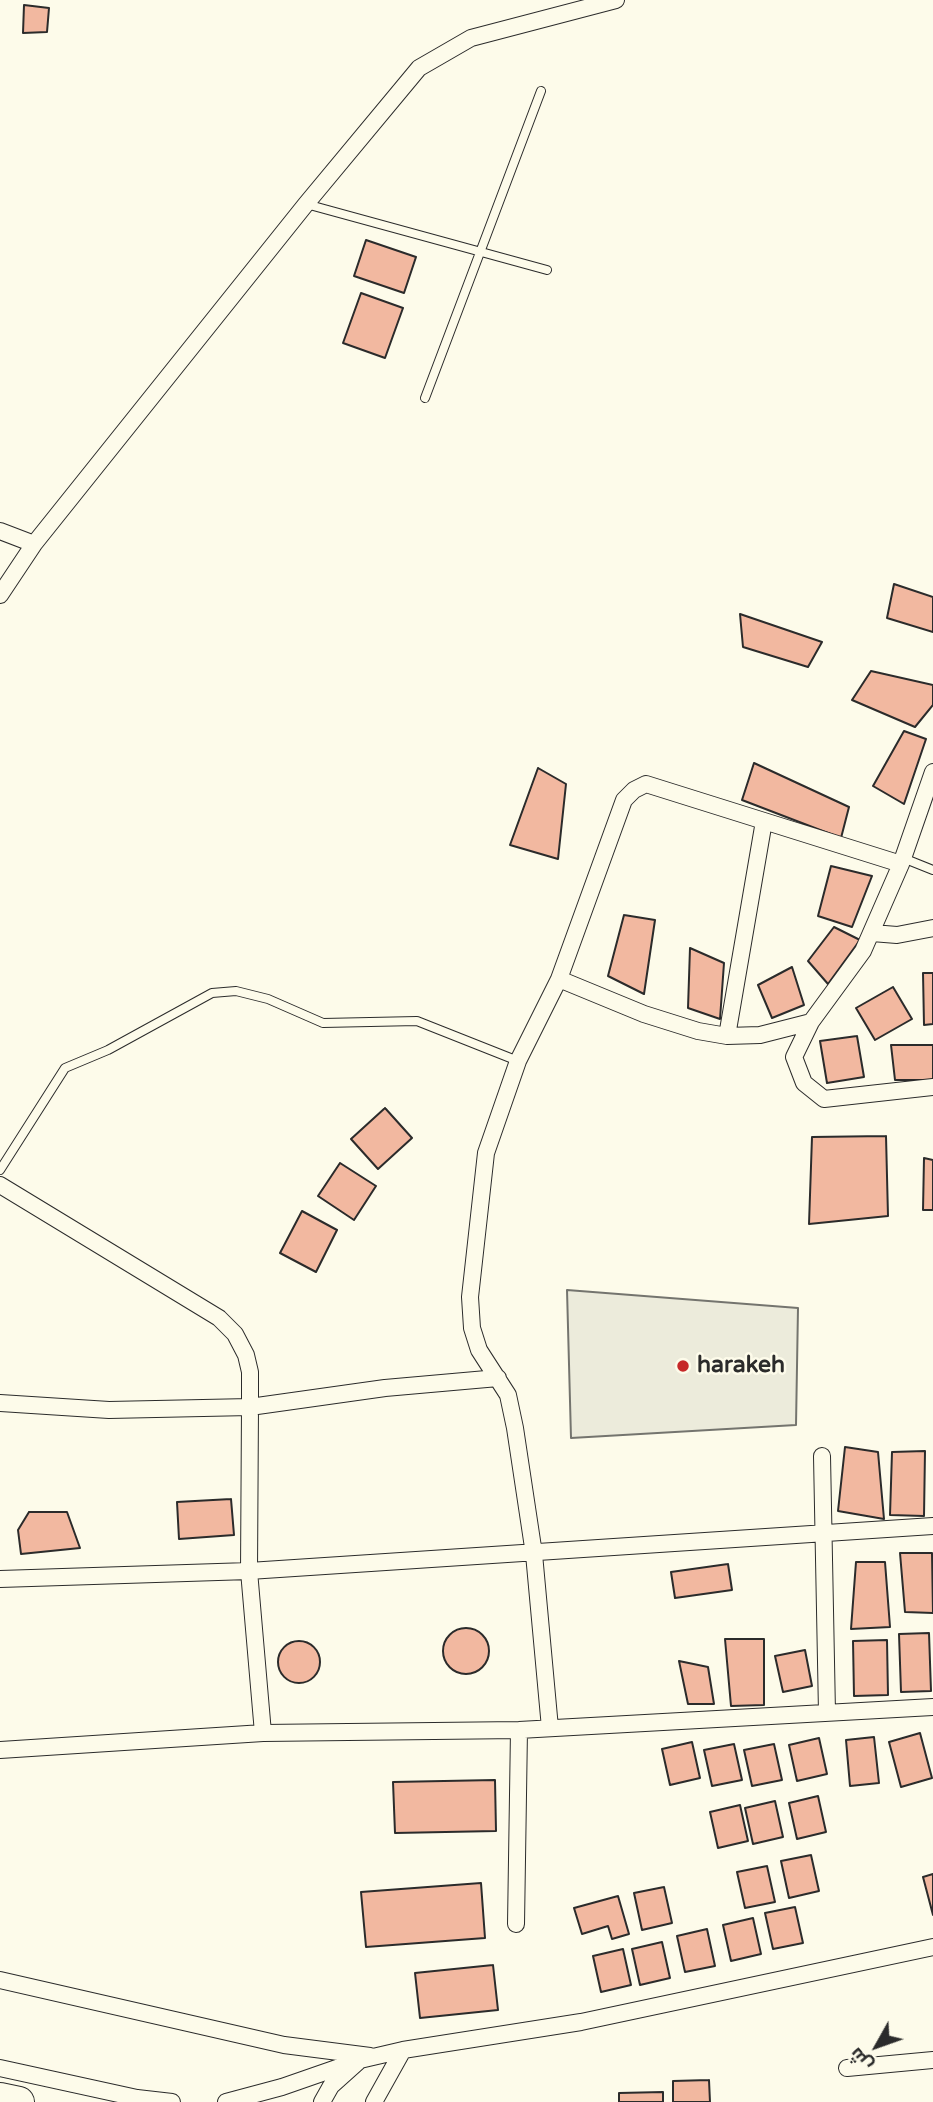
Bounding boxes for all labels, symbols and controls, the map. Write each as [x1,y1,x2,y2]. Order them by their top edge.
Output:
place label: harakeh [697,1352,785,1380]
marker: harakeh [675,1358,691,1374]
north arrow [842,2011,912,2081]
text: ش [845,2043,877,2076]

